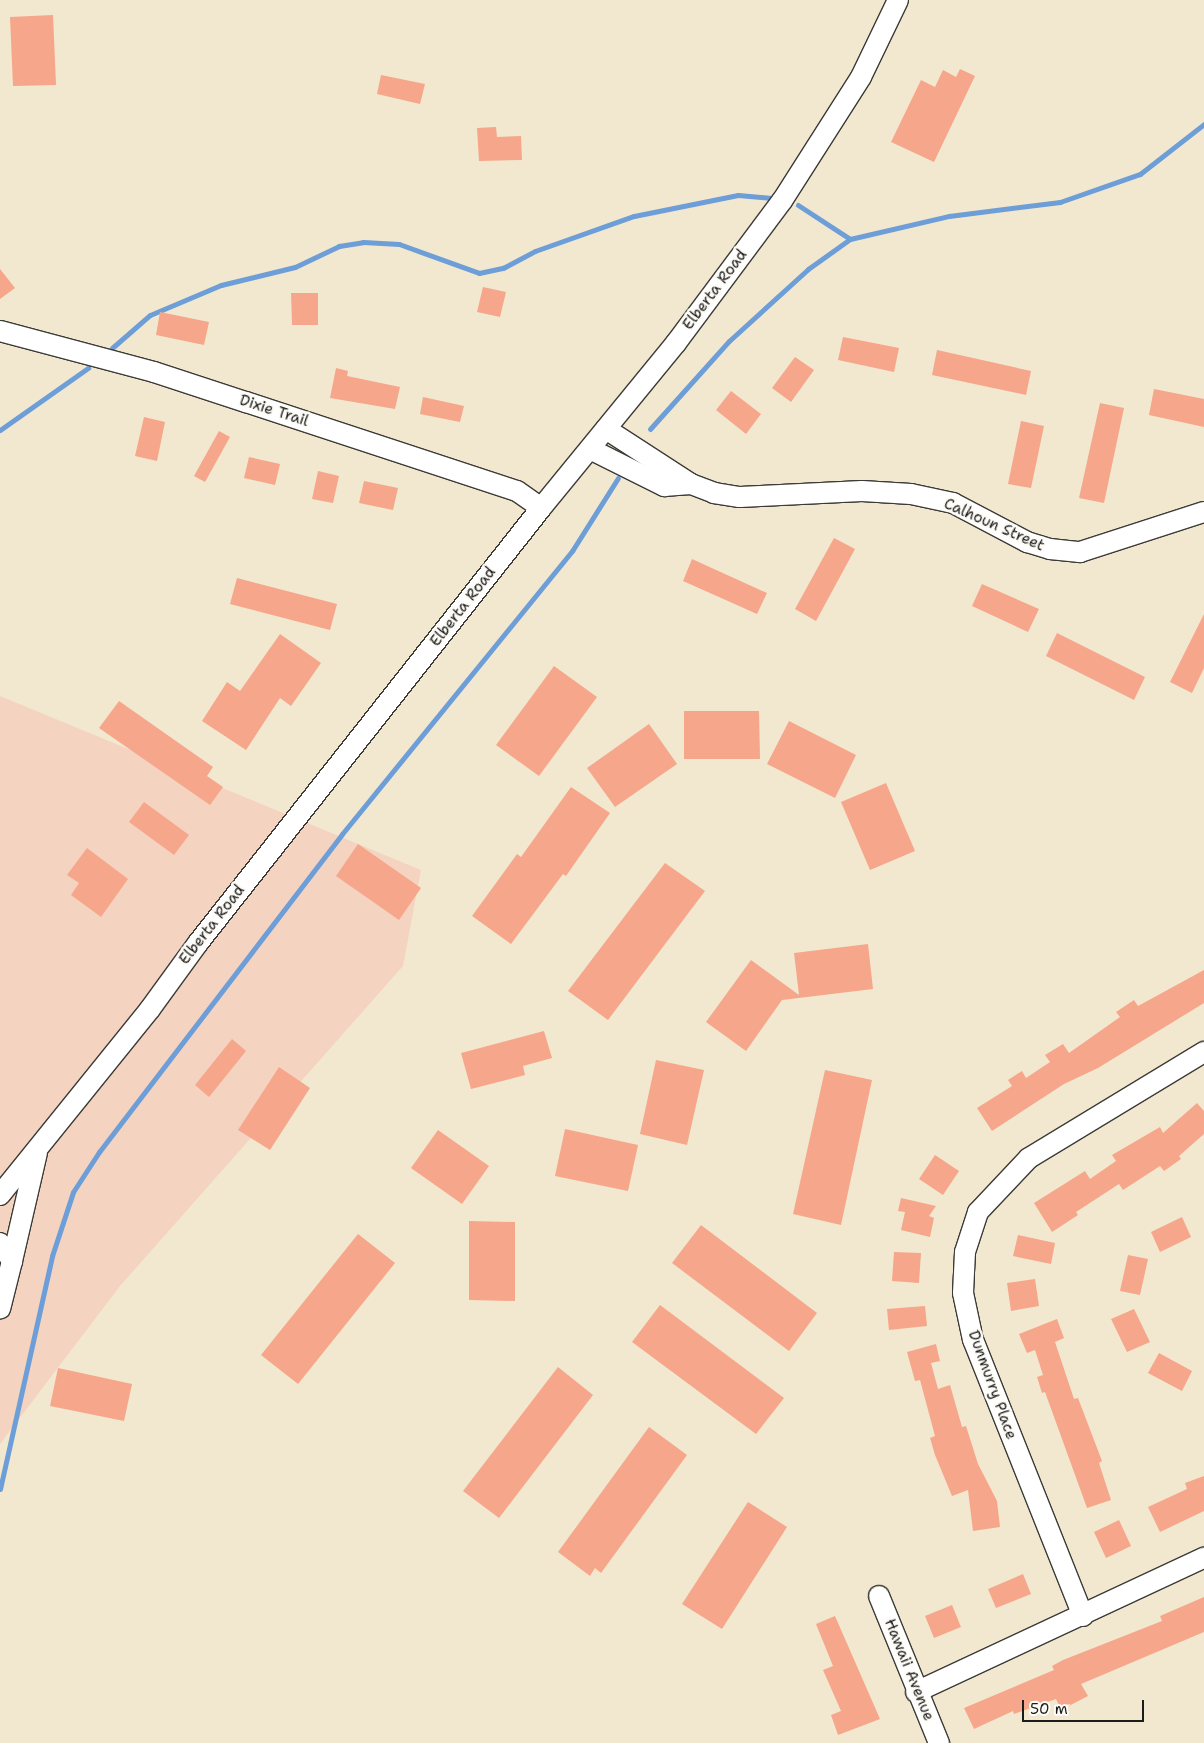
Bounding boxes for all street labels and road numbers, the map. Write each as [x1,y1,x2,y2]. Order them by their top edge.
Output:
street label: Elberta Road [679,246,751,334]
street label: Dixie Trail [237,391,311,431]
street label: Calhoun Street [941,495,1047,555]
street label: Elberta Road [426,564,500,650]
street label: Elberta Road [175,882,249,968]
street label: Dunmurry Place [964,1328,1020,1442]
street label: Hawaii Avenue [880,1616,938,1724]

